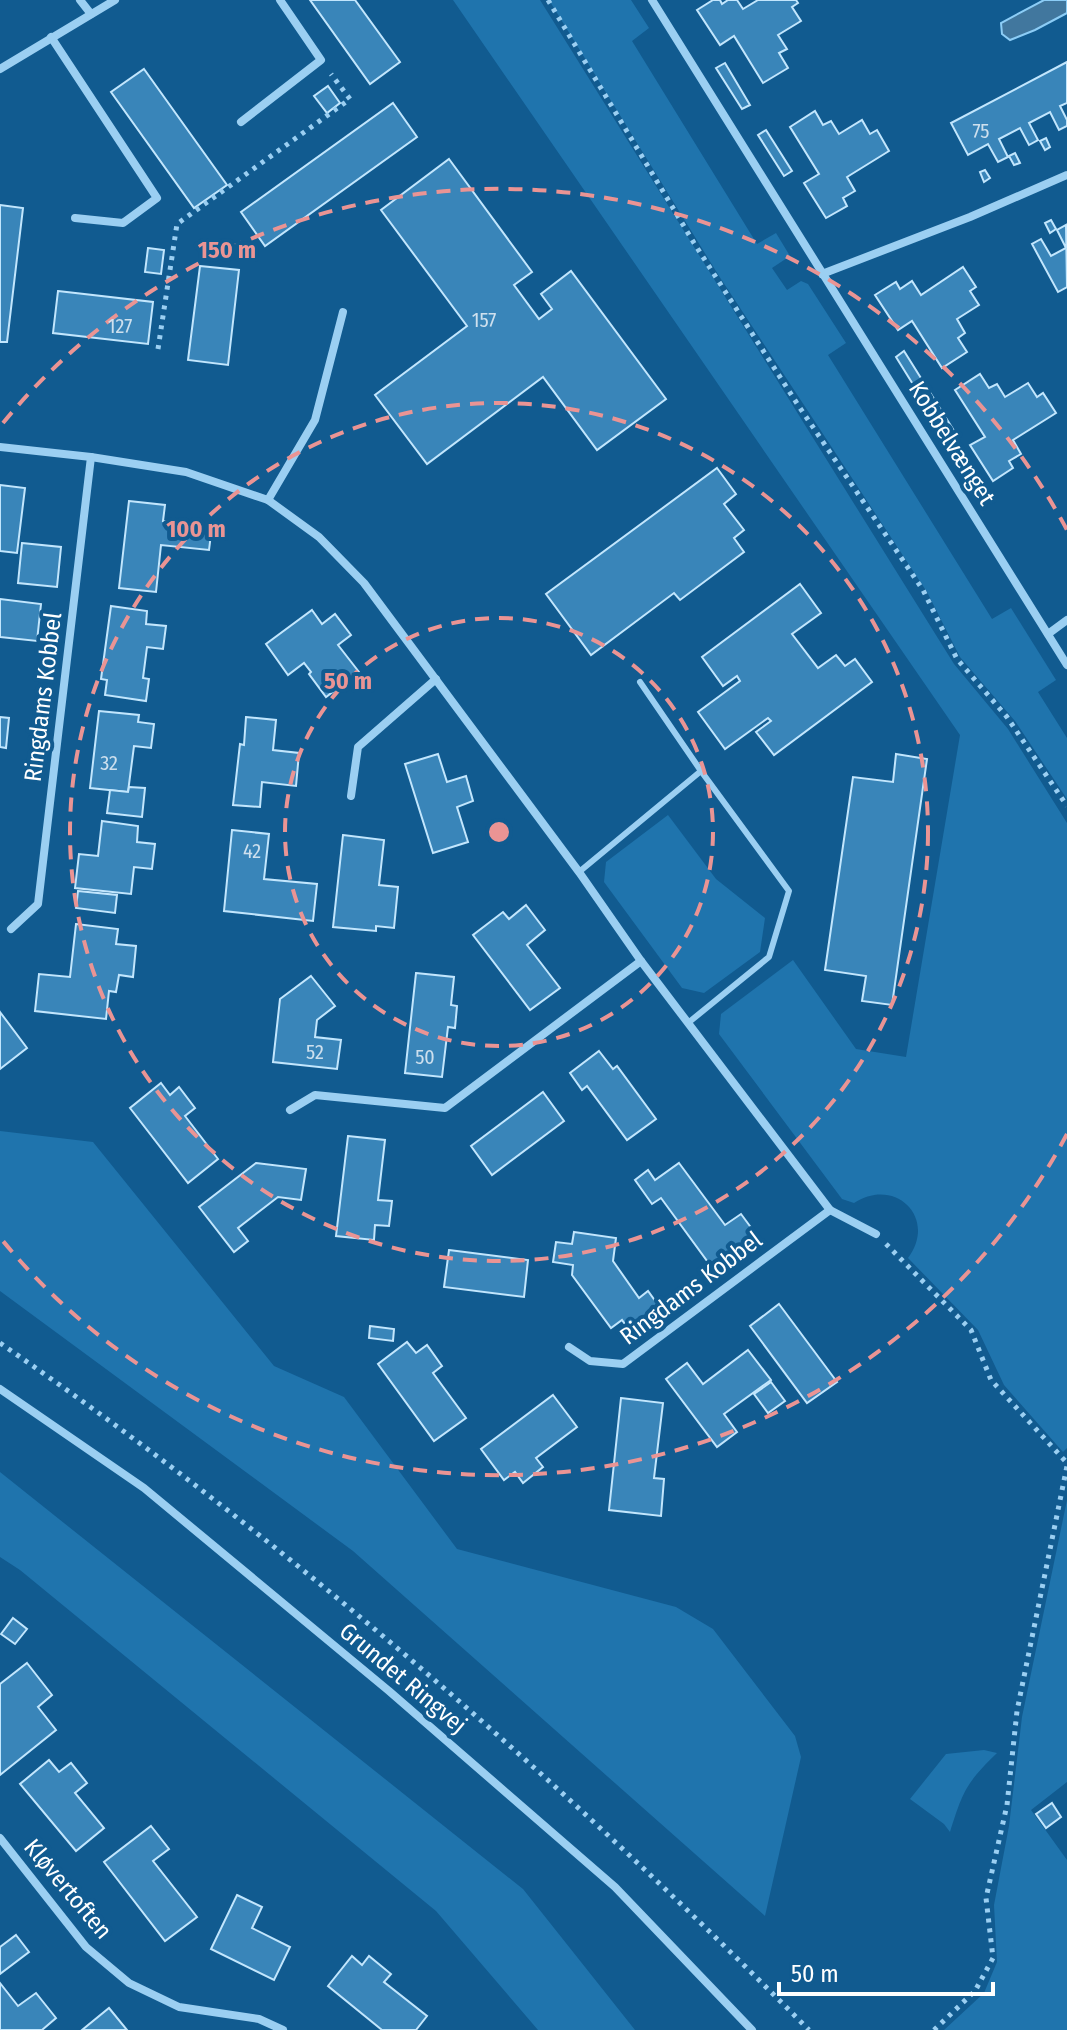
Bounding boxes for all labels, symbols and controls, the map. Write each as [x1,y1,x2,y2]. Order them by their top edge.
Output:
house number: 75 [973,119,990,143]
text: 150 m [198,236,256,264]
house number: 157 [472,308,496,332]
house number: 127 [108,314,132,338]
street label: Kobbelvænget [903,376,1001,510]
text: 100 m [166,515,226,543]
street label: Ringdams Kobbel [19,611,67,783]
text: 50 m [324,667,372,695]
house number: 32 [100,751,118,775]
centre of rings [485,818,513,846]
house number: 42 [243,839,261,863]
house number: 52 [306,1040,324,1064]
house number: 50 [415,1045,435,1069]
street label: Ringdams Kobbel [615,1226,767,1350]
street label: Grundet Ringvej [334,1617,472,1739]
street label: Kløvertoften [18,1833,118,1945]
scale bar [779,1946,993,1996]
text: 50 m [791,1960,839,1988]

